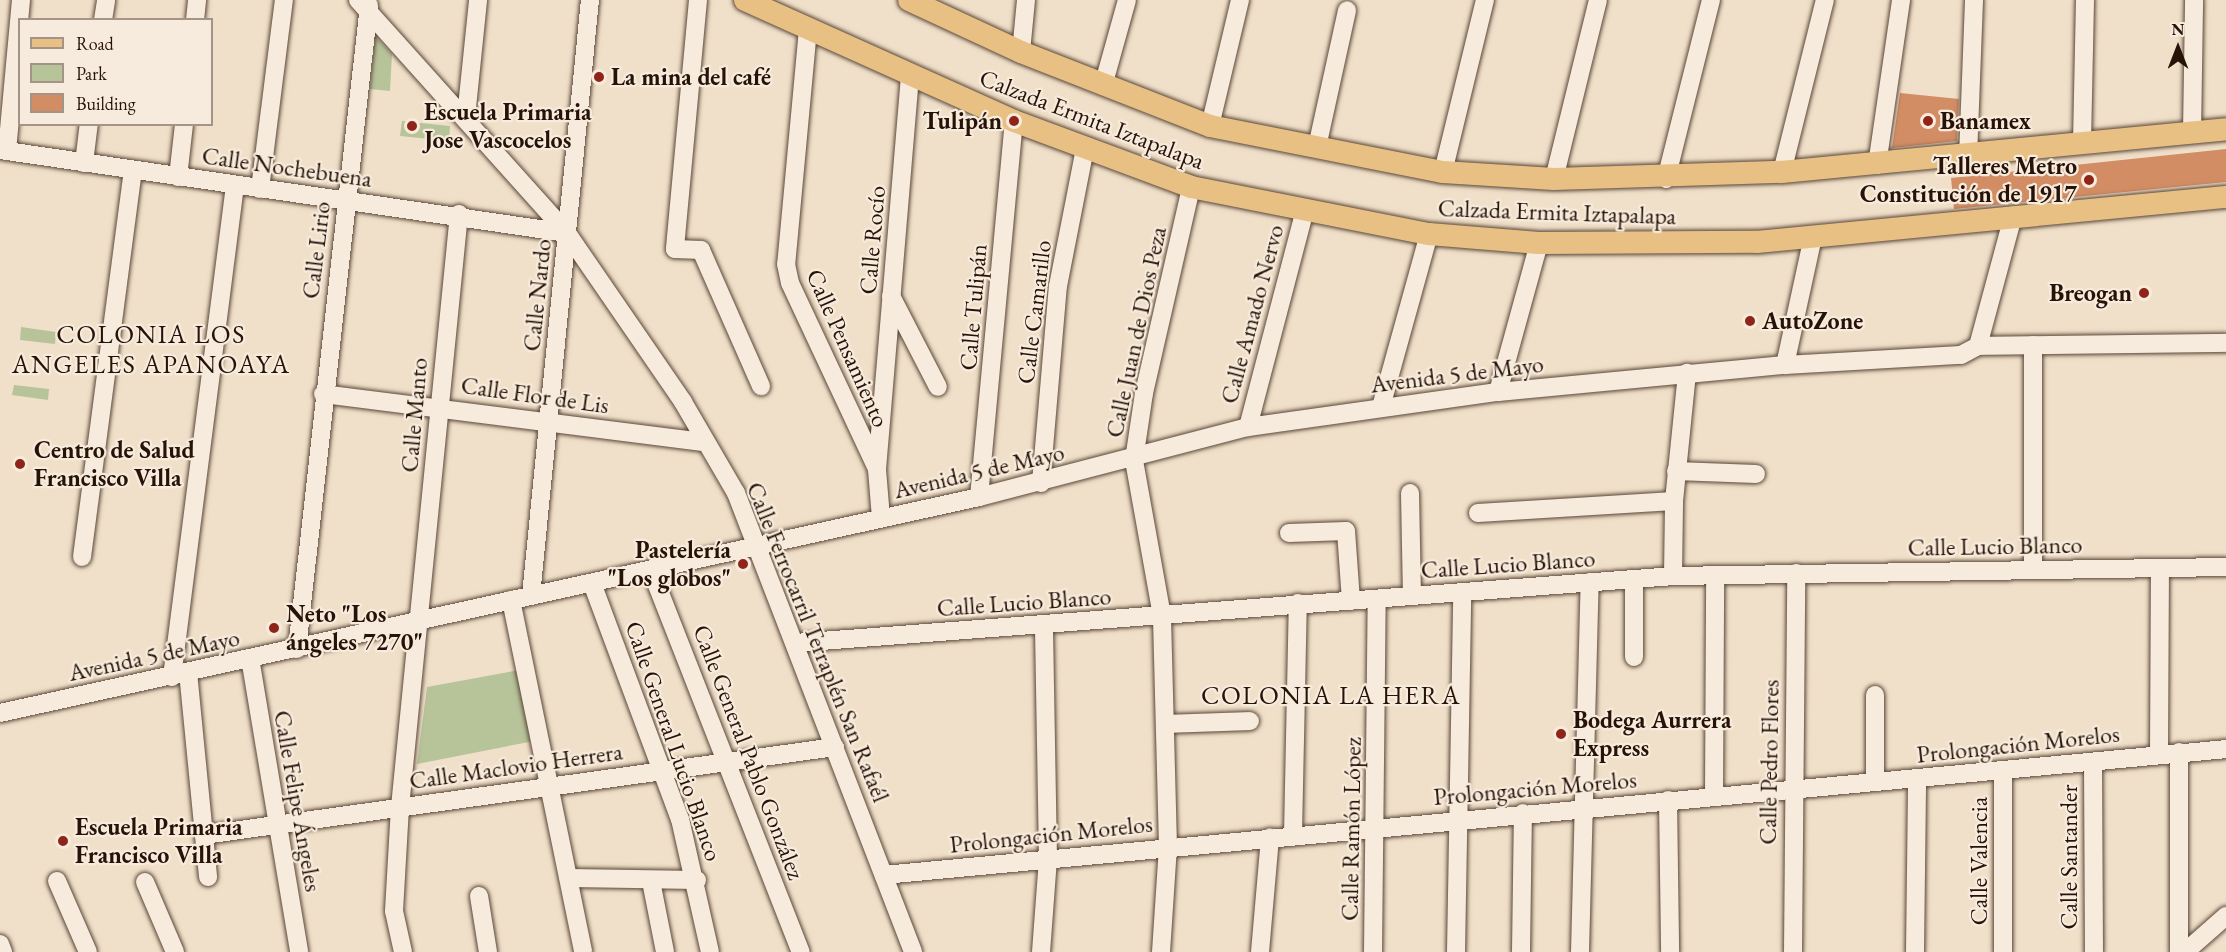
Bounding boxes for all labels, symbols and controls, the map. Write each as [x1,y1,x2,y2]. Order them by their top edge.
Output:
legend [18,18,213,126]
north arrow [2148,18,2208,78]
text: N [2172,19,2184,40]
text: Road [76,32,114,55]
text: Park [76,62,107,85]
place label: La mina del café [611,63,771,91]
street label: Calzada Ermita Iztapalapa [976,63,1208,175]
marker: La mina del café [592,70,606,84]
text: Building [76,92,136,115]
place label: Escuela Primaria Jose Vascocelos [424,98,592,154]
place label: Tulipán [923,107,1002,135]
place label: Banamex [1940,107,2031,135]
marker: Tulipán [1007,114,1021,128]
marker: Banamex [1921,114,1935,128]
marker: Escuela Primaria Jose Vascocelos [405,119,419,133]
street label: Calle Nochebuena [200,141,374,193]
place label: Talleres Metro Constitución de 1917 [1860,152,2077,208]
marker: Talleres Metro Constitución de 1917 [2082,173,2096,187]
street label: Calle Rocío [853,185,891,295]
street label: Calzada Ermita Iztapalapa [1437,193,1677,231]
street label: Calle Lirio [296,200,336,300]
street label: Calle Amado Nervo [1214,221,1290,407]
street label: Calle Juan de Dios Peza [1100,224,1172,440]
street label: Calle Nardo [517,237,557,353]
street label: Calle Camarillo [1011,239,1057,385]
street label: Calle Tulipán [953,243,993,371]
street label: Calle Pensamiento [800,265,896,431]
place label: Breogan [2049,279,2132,307]
marker: Breogan [2137,286,2151,300]
place label: AutoZone [1762,307,1863,335]
marker: AutoZone [1743,314,1757,328]
district label: COLONIA LOS ANGELES APANOAYA [12,319,290,380]
street label: Avenida 5 de Mayo [1369,349,1545,399]
street label: Calle Manto [395,356,433,474]
street label: Calle Flor de Lis [459,370,611,420]
place label: Centro de Salud Francisco Villa [34,436,195,492]
street label: Avenida 5 de Mayo [891,437,1067,505]
marker: Centro de Salud Francisco Villa [11,455,29,473]
street label: Calle Ferrocarril Terraplén San Rafaél [741,478,895,806]
street label: Calle Lucio Blanco [1907,530,2083,562]
place label: Pastelería "Los globos" [607,536,731,592]
street label: Calle Lucio Blanco [1420,544,1596,584]
marker: Pastelería "Los globos" [736,557,750,571]
street label: Calle Lucio Blanco [936,582,1112,622]
place label: Neto "Los ángeles 7270" [286,600,423,656]
street label: Calle General Lucio Blanco [619,617,729,865]
marker: Neto "Los ángeles 7270" [267,621,281,635]
street label: Calle General Pablo González [687,621,811,883]
street label: Avenida 5 de Mayo [66,623,242,687]
street label: Calle Pedro Flores [1753,679,1785,845]
district label: COLONIA LA HERA [1201,680,1461,712]
place label: Bodega Aurrera Express [1573,706,1731,762]
street label: Calle Felipe Ángeles [268,708,328,894]
street label: Prolongación Morelos [1915,719,2121,769]
marker: Bodega Aurrera Express [1554,727,1568,741]
street label: Calle Maclovio Herrera [408,737,624,795]
street label: Calle Ramón López [1335,737,1367,921]
street label: Prolongación Morelos [1432,765,1638,811]
street label: Calle Santander [2055,784,2083,930]
street label: Calle Valencia [1965,797,1993,925]
street label: Prolongación Morelos [948,809,1154,859]
place label: Escuela Primaria Francisco Villa [75,813,243,869]
marker: Escuela Primaria Francisco Villa [56,834,70,848]

